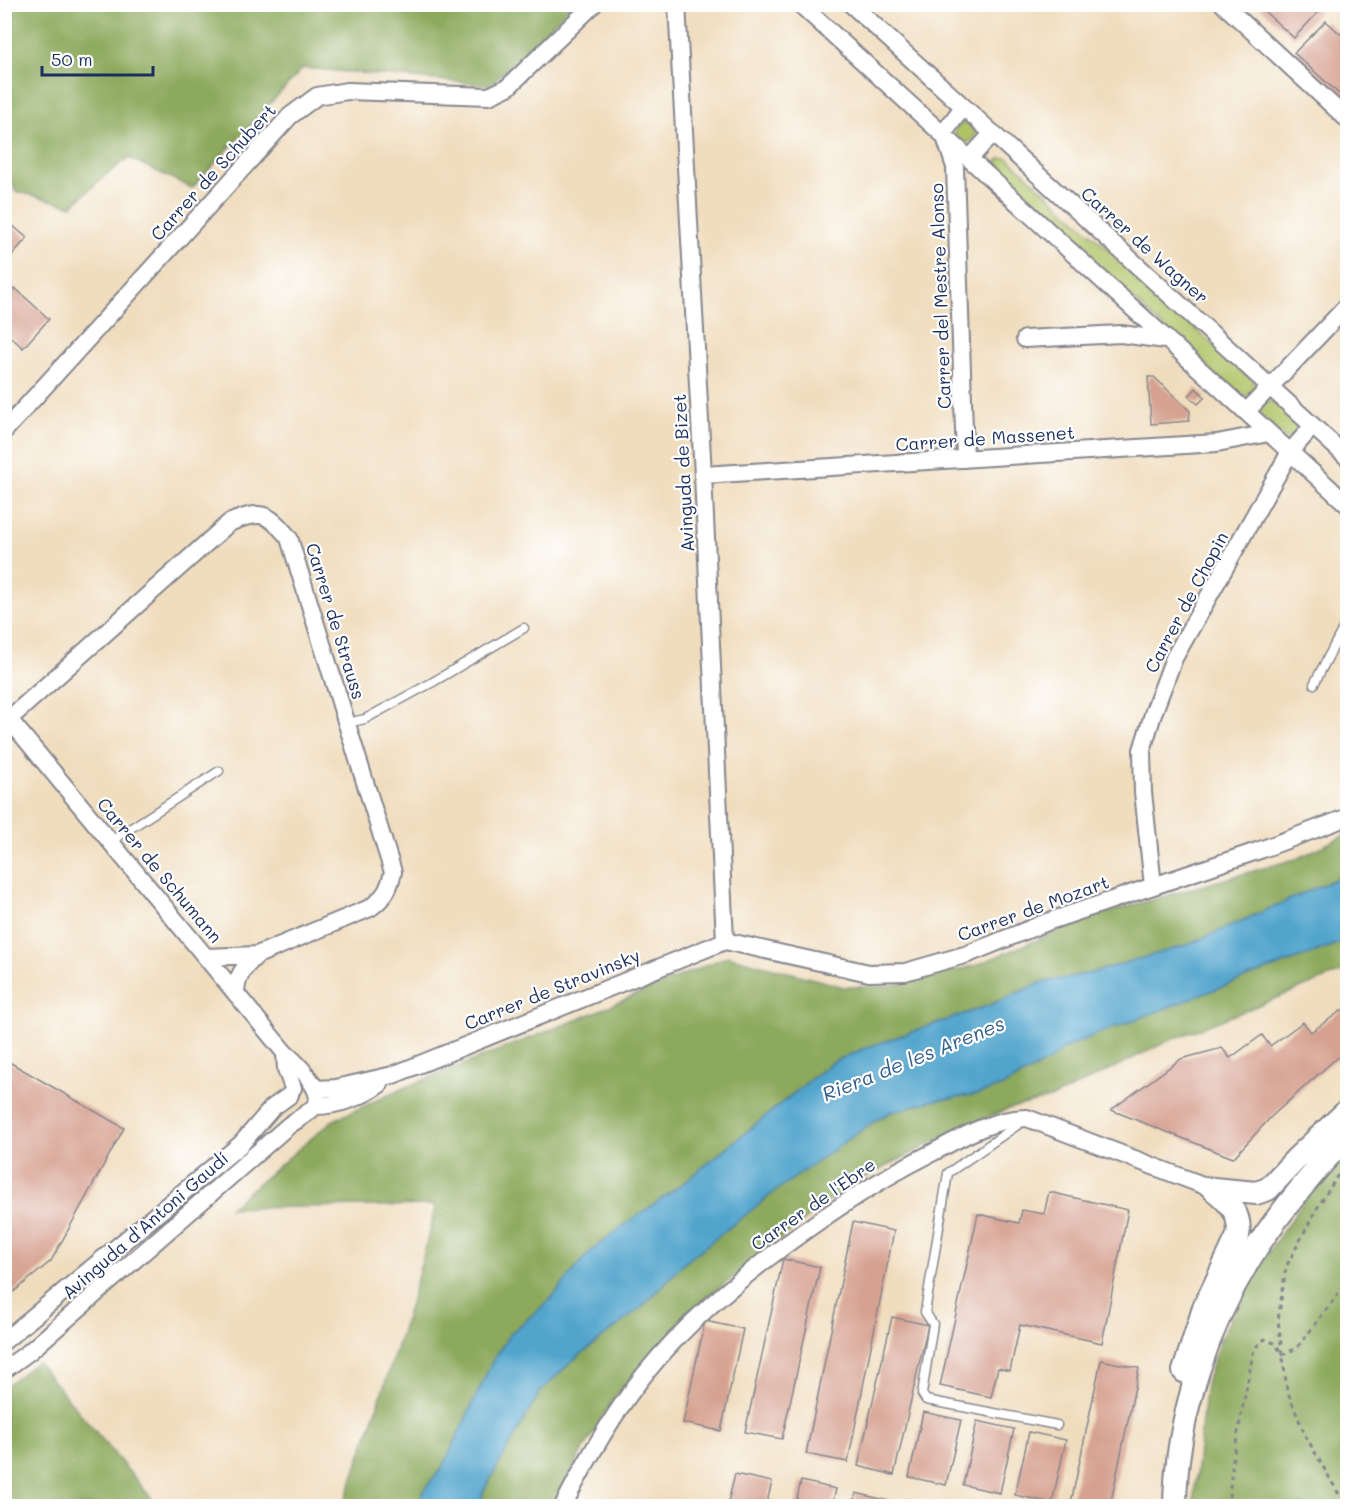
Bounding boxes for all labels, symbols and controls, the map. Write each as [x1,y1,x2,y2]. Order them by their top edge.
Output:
scale bar [42,39,153,77]
text: 50 m [51,47,93,71]
street label: Carrer de Schubert [145,98,281,246]
street label: Carrer de Wagner [1076,181,1214,309]
street label: Carrer del Mestre Alonso [924,182,956,409]
street label: Avinguda de Bizet [667,393,699,553]
street label: Carrer de Massenet [895,420,1075,456]
street label: Carrer de Chopin [1139,527,1233,677]
street label: Carrer de Strauss [301,540,371,702]
street label: Carrer de Schumann [92,792,228,948]
street label: Carrer de Mozart [954,869,1112,947]
street label: Carrer de Stravinsky [461,943,643,1035]
water label: Riera de les Arenes [818,1009,1008,1107]
street label: Avinguda d'Antoni Gaudí [57,1146,233,1304]
street label: Carrer de l'Ebre [746,1152,880,1256]

